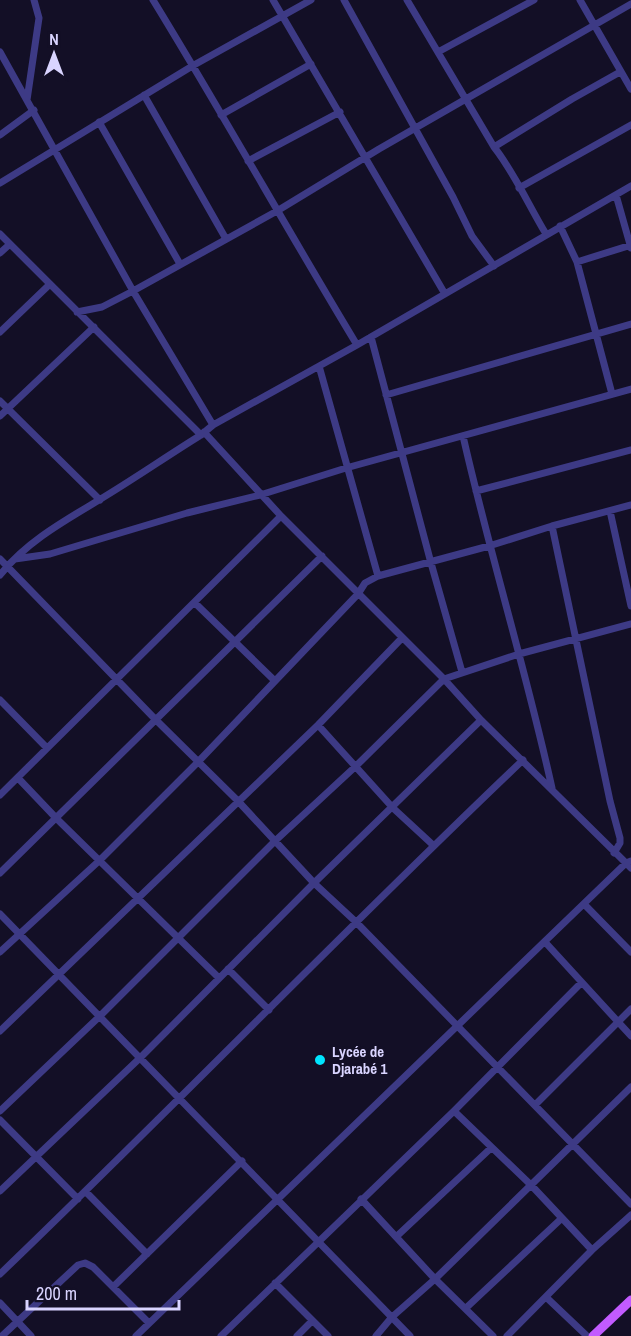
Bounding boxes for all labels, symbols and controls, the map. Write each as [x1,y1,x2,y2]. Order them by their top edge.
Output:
north arrow [24,24,84,84]
text: N [49,28,59,50]
place label: Lycée de Djarabé 1 [332,1041,388,1079]
marker: Lycée de Djarabé 1 [313,1053,327,1067]
scale bar [27,1273,178,1311]
text: 200 m [36,1281,77,1306]

